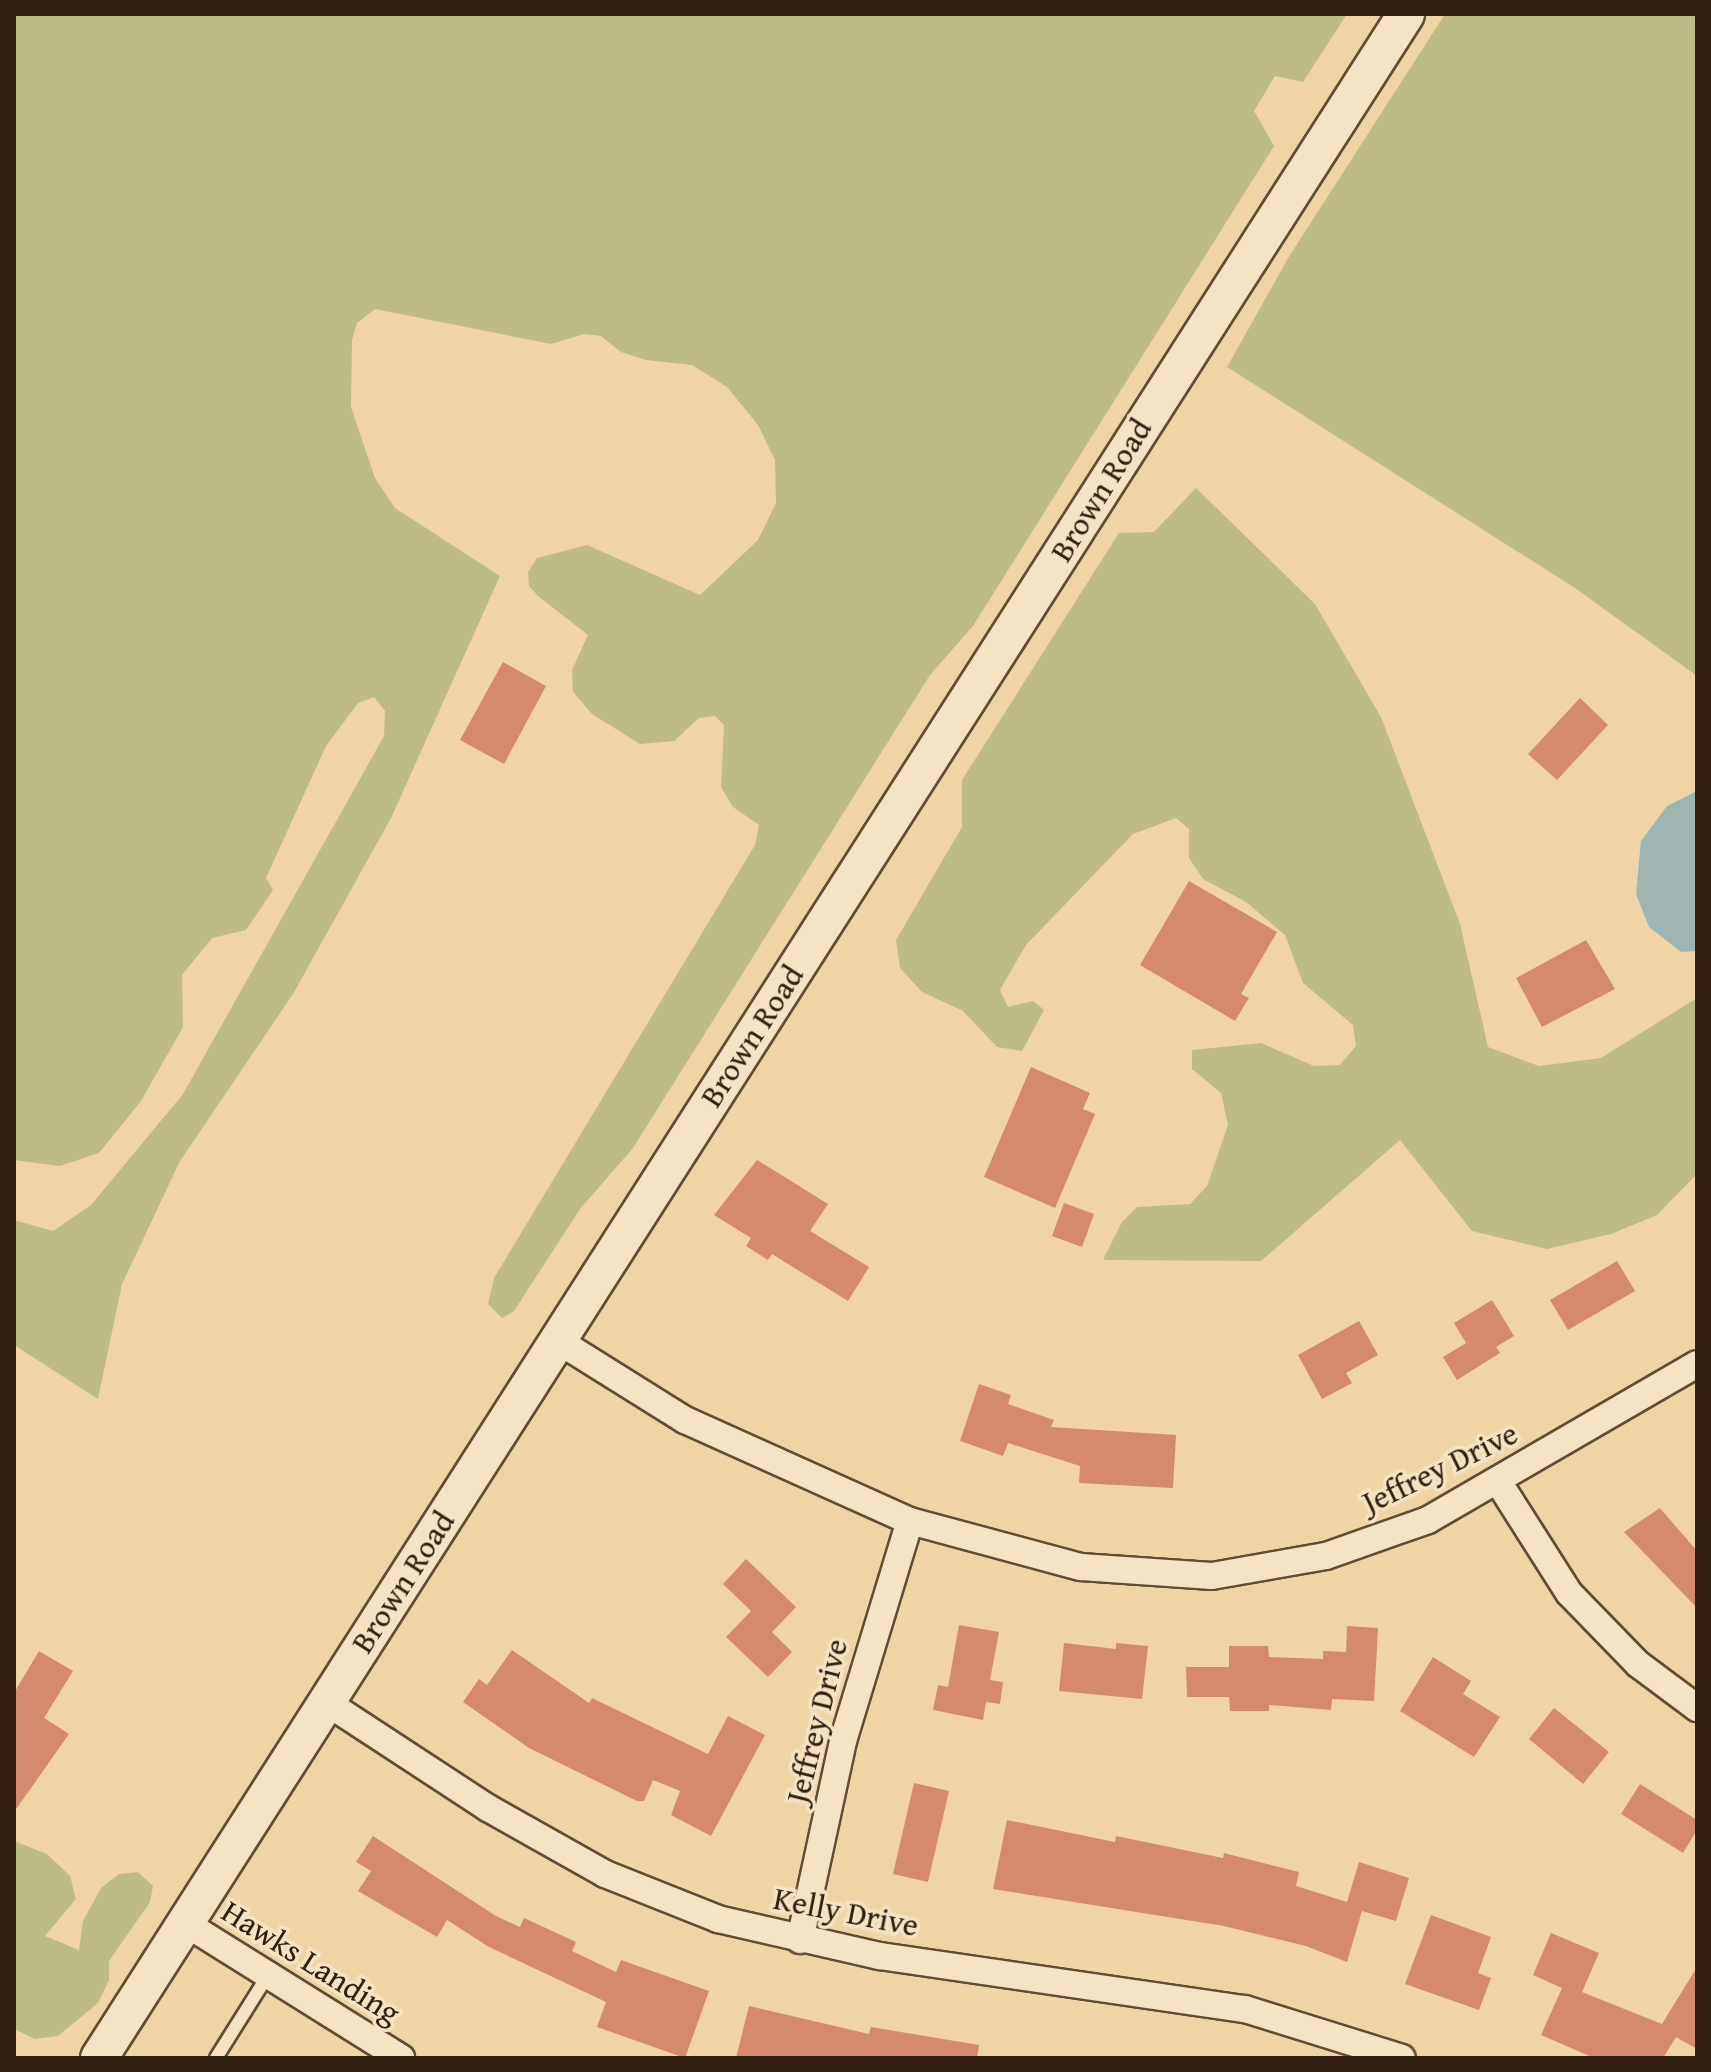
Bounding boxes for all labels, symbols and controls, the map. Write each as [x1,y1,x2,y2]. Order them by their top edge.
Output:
street label: Brown Road [1042,411,1160,569]
street label: Brown Road [692,958,812,1114]
street label: Jeffrey Drive [1356,1414,1524,1522]
street label: Brown Road [343,1504,463,1660]
street label: Jeffrey Drive [778,1635,856,1807]
street label: Kelly Drive [770,1879,922,1945]
street label: Hawks Landing [215,1892,407,2032]

